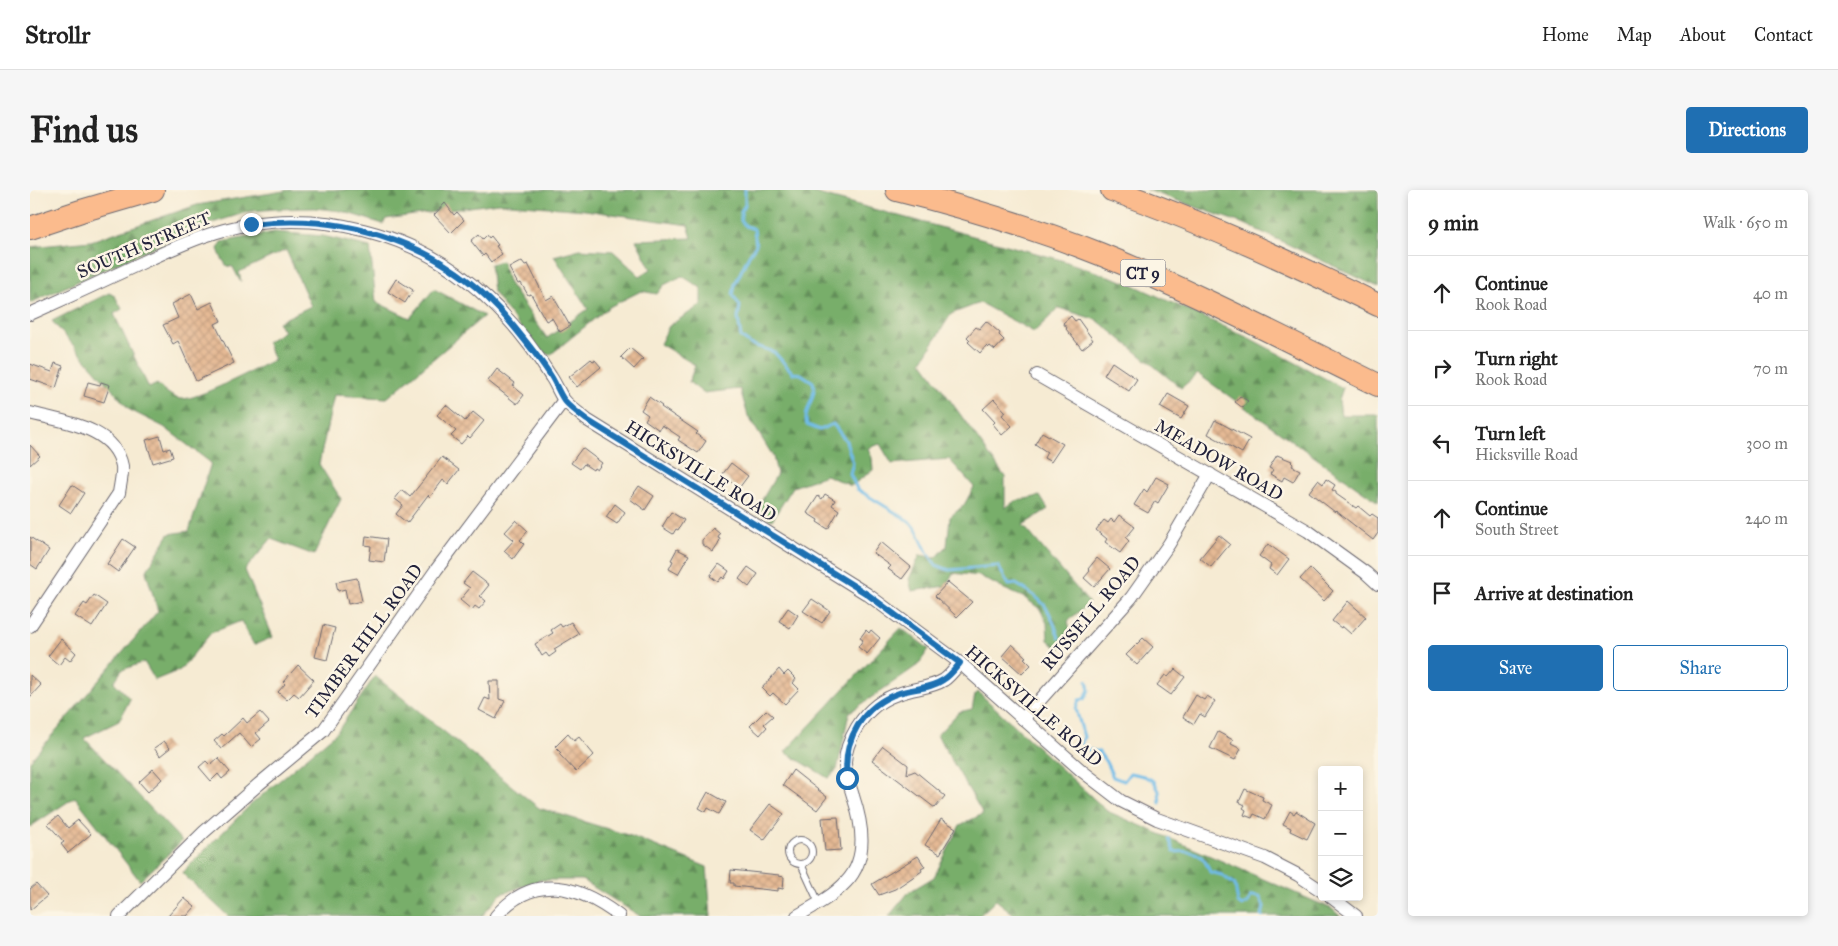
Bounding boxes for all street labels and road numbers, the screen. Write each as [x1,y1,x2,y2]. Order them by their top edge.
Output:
street label: SOUTH STREET [74,207,214,283]
road number: CT 9 [1120,260,1166,286]
street label: MEADOW ROAD [1151,414,1287,506]
street label: HICKSVILLE ROAD [621,416,781,526]
street label: RUSSELL ROAD [1037,551,1145,675]
street label: TIMBER HILL ROAD [301,559,427,723]
street label: HICKSVILLE ROAD [961,641,1107,771]

